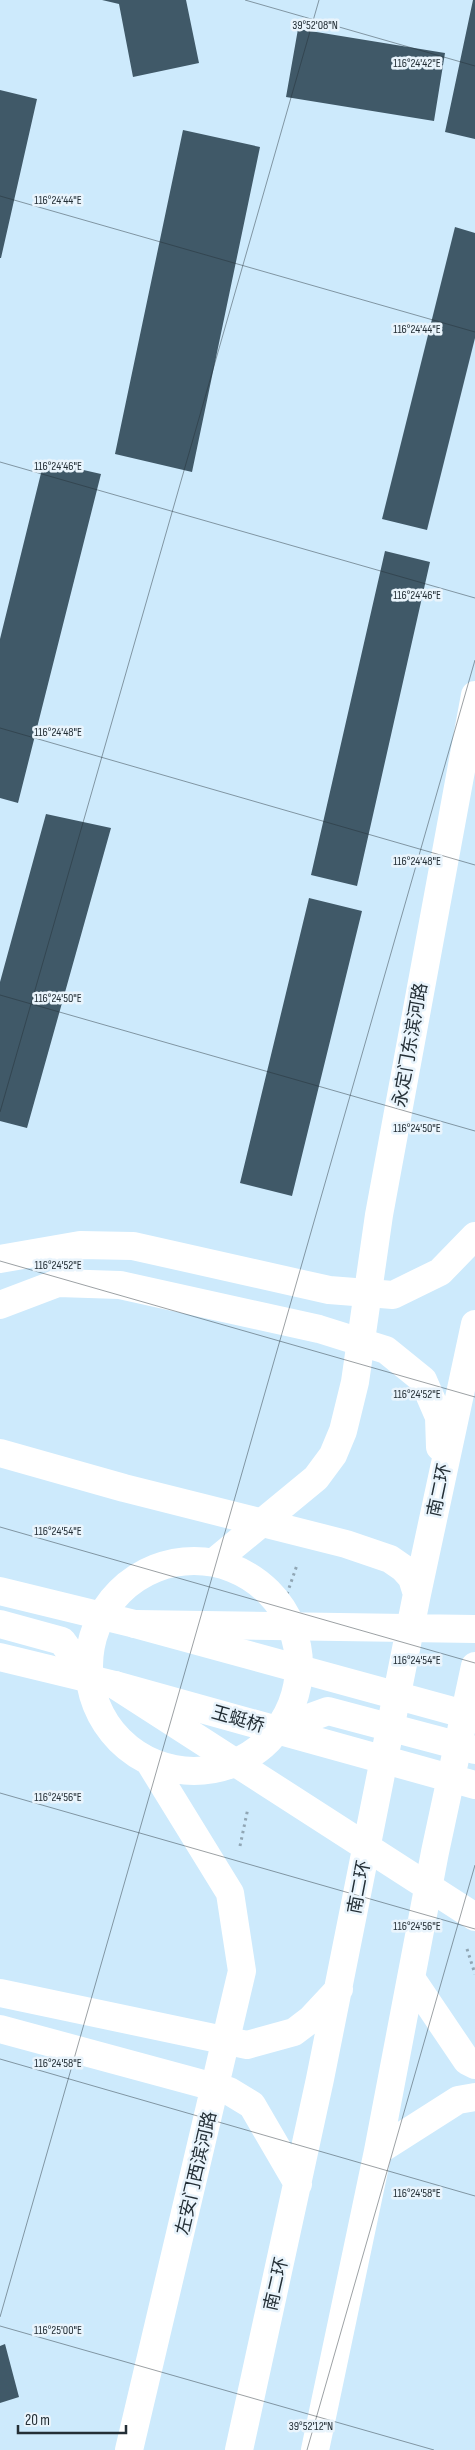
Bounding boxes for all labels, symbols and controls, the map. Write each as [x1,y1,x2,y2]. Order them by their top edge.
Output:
text: 39°52'08"N [292,18,338,33]
text: 116°24'42"E [393,56,441,71]
text: 116°24'44"E [34,193,82,208]
text: 116°24'44"E [393,322,441,337]
text: 116°24'46"E [34,459,82,474]
text: 116°24'46"E [393,588,441,603]
text: 116°24'48"E [34,725,82,740]
text: 116°24'48"E [393,854,441,869]
street label: 永定门东滨河路 [389,981,432,1109]
text: 116°24'50"E [34,991,82,1006]
text: 116°24'50"E [393,1121,441,1136]
text: 116°24'52"E [34,1258,82,1273]
text: 116°24'52"E [393,1387,441,1402]
street label: 南二环 [424,1462,455,1519]
text: 116°24'54"E [34,1524,82,1539]
text: 116°24'54"E [393,1653,441,1668]
street label: 玉蜓桥 [209,1702,267,1737]
text: 116°24'56"E [34,1790,82,1805]
street label: 南二环 [344,1859,375,1916]
text: 116°24'56"E [393,1919,441,1934]
text: 116°24'58"E [34,2056,82,2071]
street label: 左安门西滨河路 [172,2109,221,2237]
text: 116°24'58"E [393,2186,441,2201]
street label: 南二环 [260,2255,293,2313]
text: 116°25'00"E [34,2323,82,2338]
scale bar [18,2402,125,2434]
text: 20 m [25,2411,50,2430]
text: 39°52'12"N [289,2419,333,2434]

